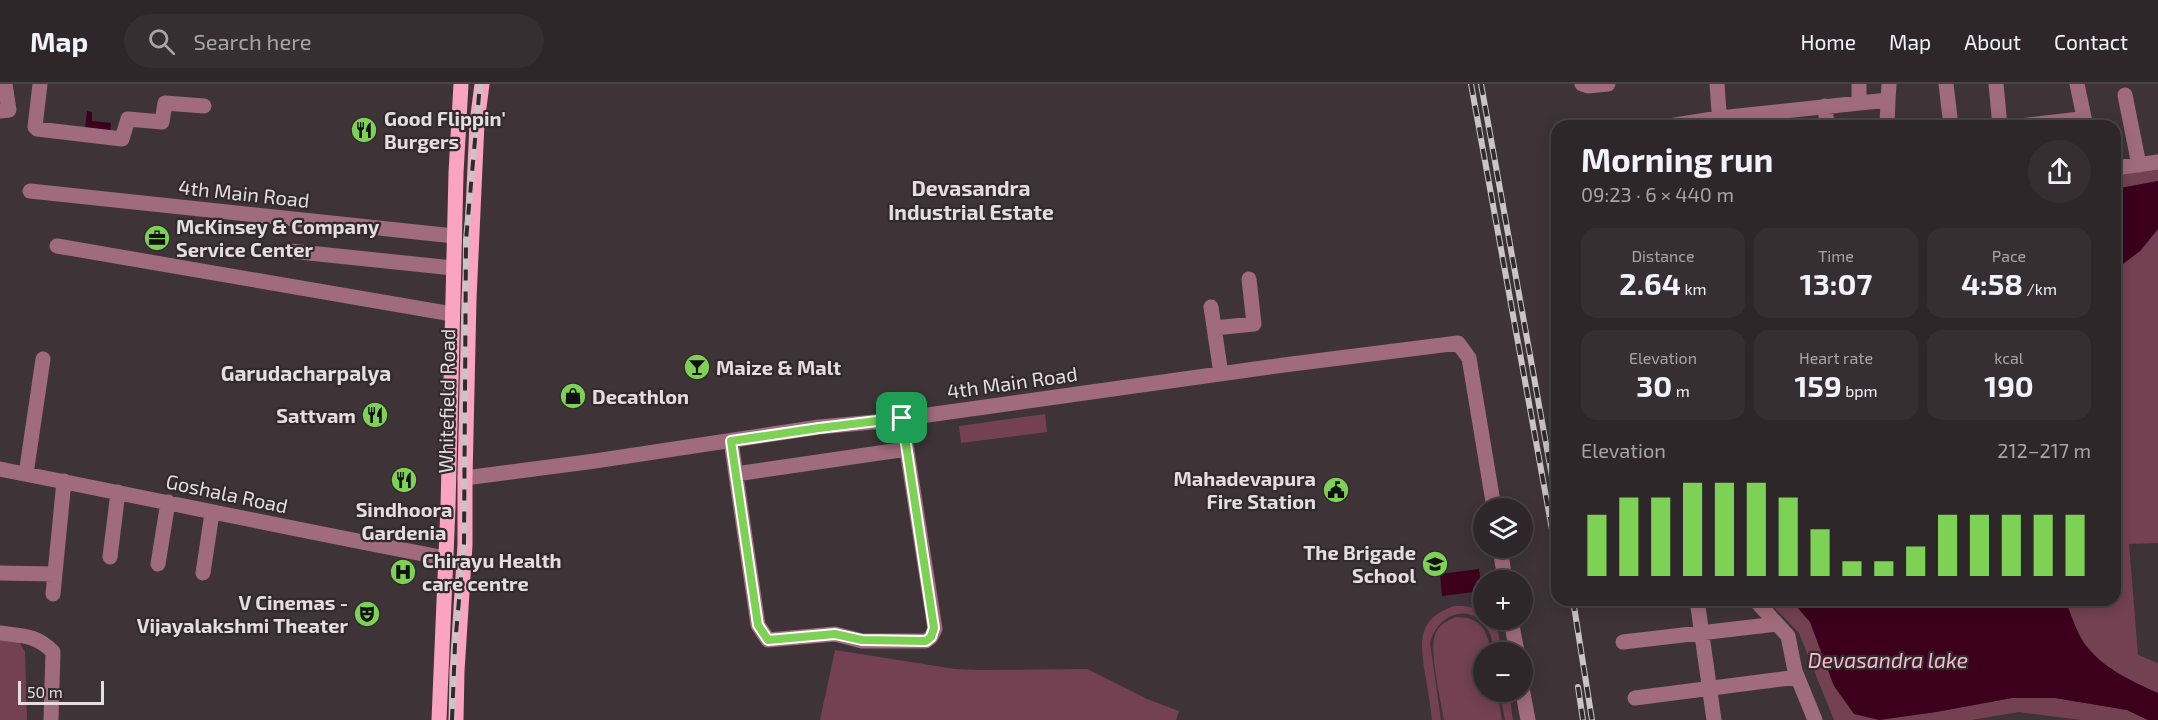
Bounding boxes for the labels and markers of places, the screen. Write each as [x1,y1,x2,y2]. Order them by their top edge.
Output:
place label: Good Flippin' Burgers [384,106,506,153]
restaurant icon: Good Flippin' Burgers [349,115,379,145]
place label: McKinsey & Company Service Center [176,214,380,261]
office icon: McKinsey & Company Service Center [142,223,172,253]
bar icon: Maize & Malt [682,352,712,382]
place label: Maize & Malt [716,355,841,379]
shop icon: Decathlon [558,381,588,411]
place label: Decathlon [592,384,689,408]
pin [876,392,927,443]
restaurant icon: Sattvam [360,400,390,430]
place label: Sattvam [276,403,356,427]
restaurant icon: Sindhoora Gardenia [389,465,419,495]
place label: Mahadevapura Fire Station [1173,466,1316,513]
public building icon: Mahadevapura Fire Station [1321,475,1351,505]
place label: Sindhoora Gardenia [356,497,452,544]
place label: The Brigade School [1303,540,1416,587]
place label: Chirayu Health care centre [422,548,562,595]
school or university icon: The Brigade School [1420,549,1450,579]
hospital icon: Chirayu Health care centre [388,557,418,587]
place label: V Cinemas - Vijayalakshmi Theater [137,590,348,638]
theatre icon: V Cinemas - Vijayalakshmi Theater [352,599,382,629]

